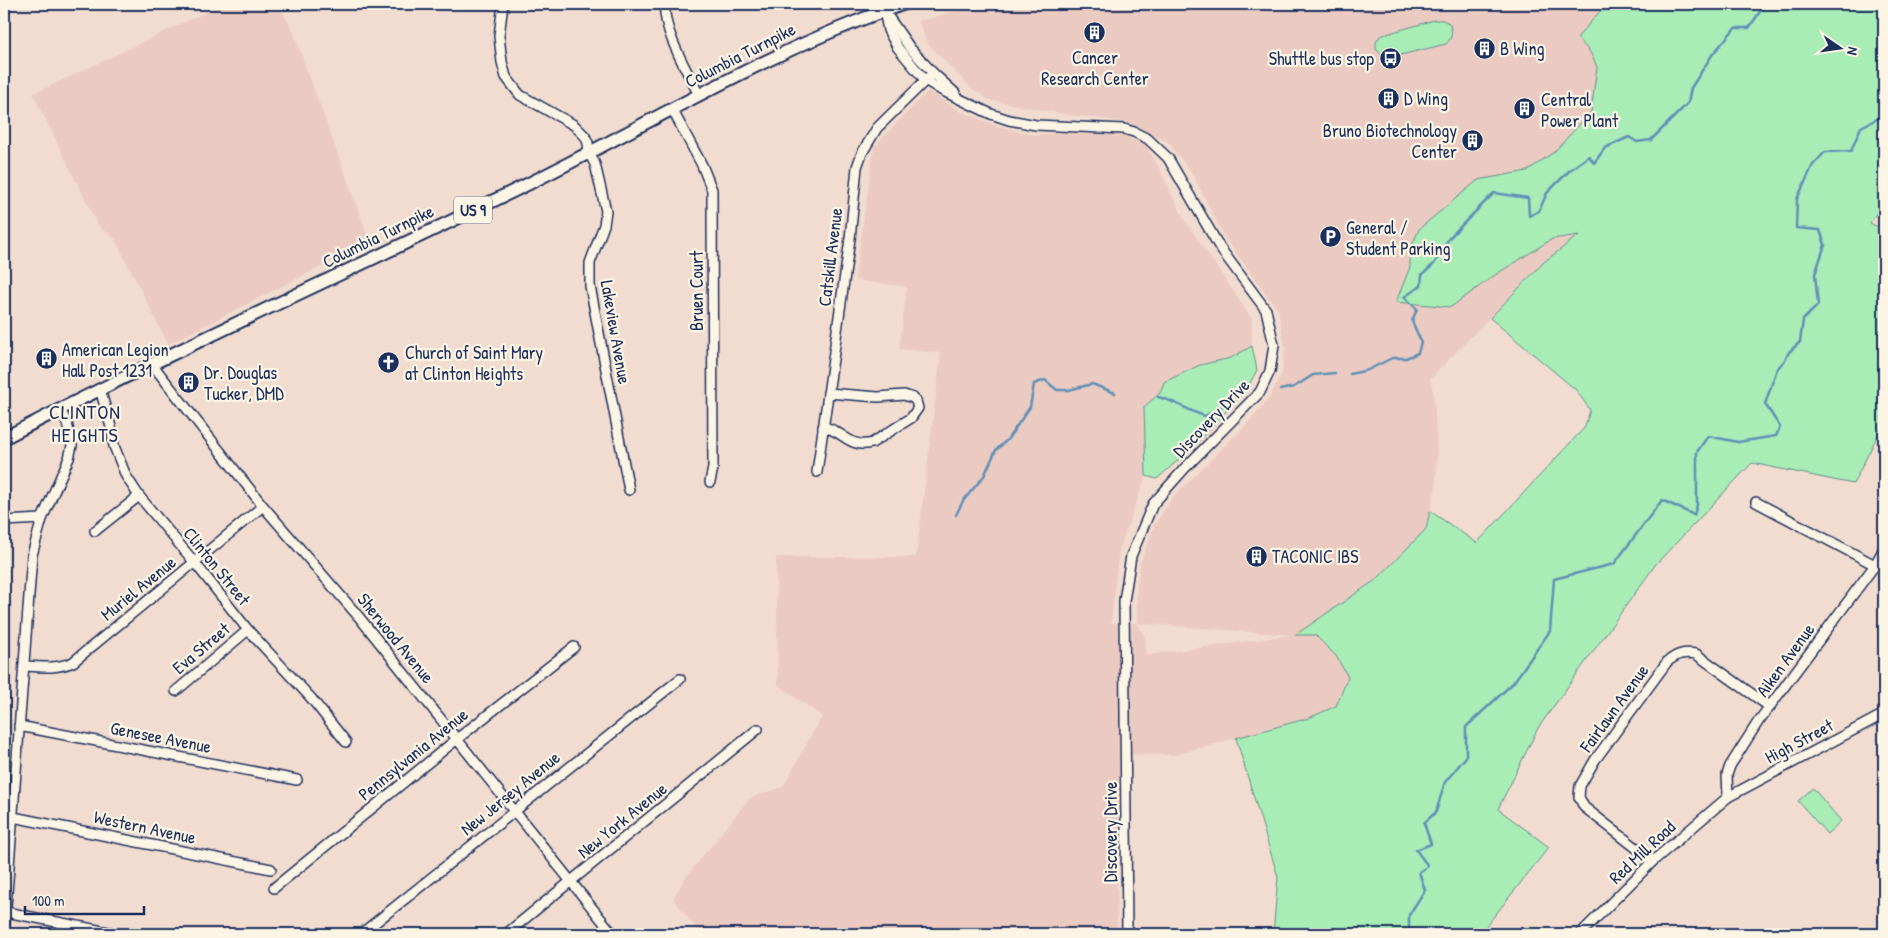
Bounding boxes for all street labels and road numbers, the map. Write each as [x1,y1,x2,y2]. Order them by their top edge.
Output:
street label: Columbia Turnpike [680,16,800,94]
road number: US 9 [454,196,492,224]
street label: Columbia Turnpike [318,198,438,274]
street label: Catskill Avenue [812,206,848,308]
street label: Bruen Court [684,250,709,331]
street label: Lakeview Avenue [595,278,637,386]
street label: Discovery Drive [1167,373,1255,463]
street label: Clinton Street [178,521,257,611]
street label: Muriel Avenue [95,550,181,626]
street label: Sherwood Avenue [352,588,440,688]
street label: Eva Street [167,616,236,680]
street label: Aiken Avenue [1750,618,1820,702]
street label: Fairlawn Avenue [1573,659,1654,758]
street label: Pennsylvania Avenue [353,702,473,806]
street label: High Street [1760,712,1838,769]
street label: Genesee Avenue [108,715,214,759]
street label: New Jersey Avenue [455,745,565,841]
street label: New York Avenue [572,776,672,864]
street label: Discovery Drive [1098,782,1123,882]
street label: Western Avenue [92,804,198,850]
street label: Red Mill Road [1603,815,1681,889]

